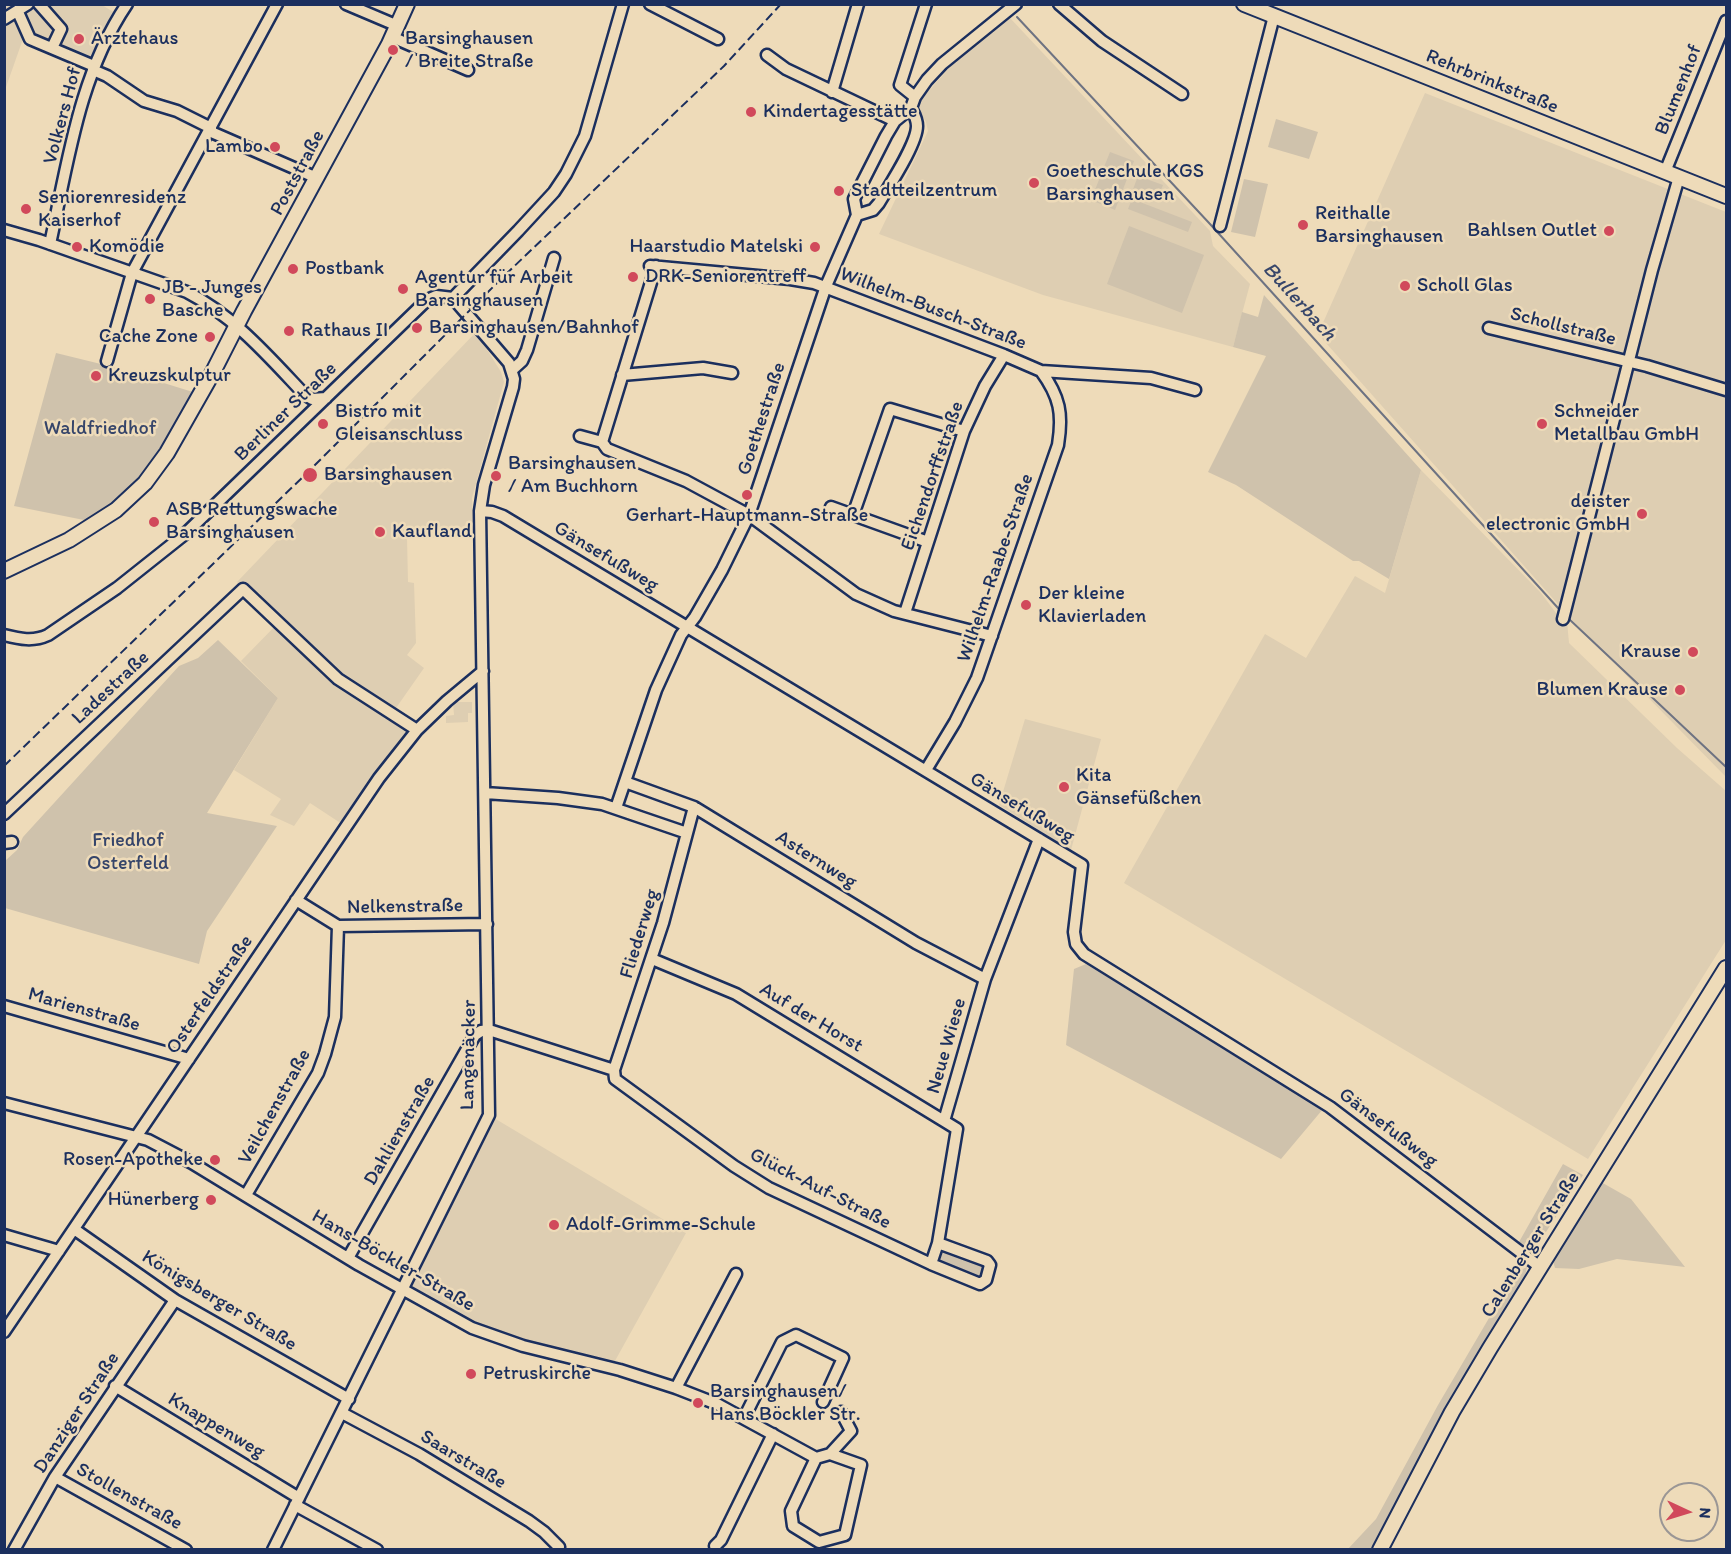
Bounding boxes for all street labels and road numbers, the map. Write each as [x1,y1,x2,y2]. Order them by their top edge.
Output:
street label: Blumenhof [1650,41,1708,139]
street label: Rehrbrinkstraße [1422,44,1562,120]
street label: Volkers Hof [39,65,87,167]
street label: Poststraße [266,126,330,220]
street label: Wilhelm-Busch-Straße [836,262,1030,356]
street label: Schollstraße [1507,302,1619,352]
street label: Berliner Straße [230,357,342,467]
street label: Goethestraße [732,360,792,478]
street label: Eichendorffstraße [896,398,970,554]
street label: Wilhelm-Raabe-Straße [952,471,1040,665]
street label: Gänsefußweg [549,516,663,598]
street label: Ladestraße [67,646,155,730]
street label: Gänsefußweg [965,767,1079,849]
street label: Asternweg [771,826,861,894]
street label: Fliederweg [615,886,665,982]
street label: Nelkenstraße [347,894,463,920]
street label: Osterfeldstraße [161,931,259,1059]
street label: Auf der Horst [755,978,867,1058]
street label: Marienstraße [25,983,143,1037]
street label: Neue Wiese [922,995,972,1097]
street label: Langenäcker [456,1000,482,1110]
street label: Veilchenstraße [233,1045,317,1169]
street label: Dahlienstraße [359,1072,441,1190]
street label: Gänsefußweg [1334,1083,1442,1173]
street label: Glück-Auf-Straße [745,1143,895,1235]
street label: Calenberger Straße [1476,1168,1586,1322]
street label: Hans-Böckler-Straße [307,1205,479,1317]
street label: Königsberger Straße [137,1245,301,1357]
street label: Danziger Straße [29,1348,125,1478]
street label: Knappenweg [163,1388,269,1464]
street label: Saarstraße [416,1425,510,1495]
street label: Stollenstraße [72,1458,186,1536]

